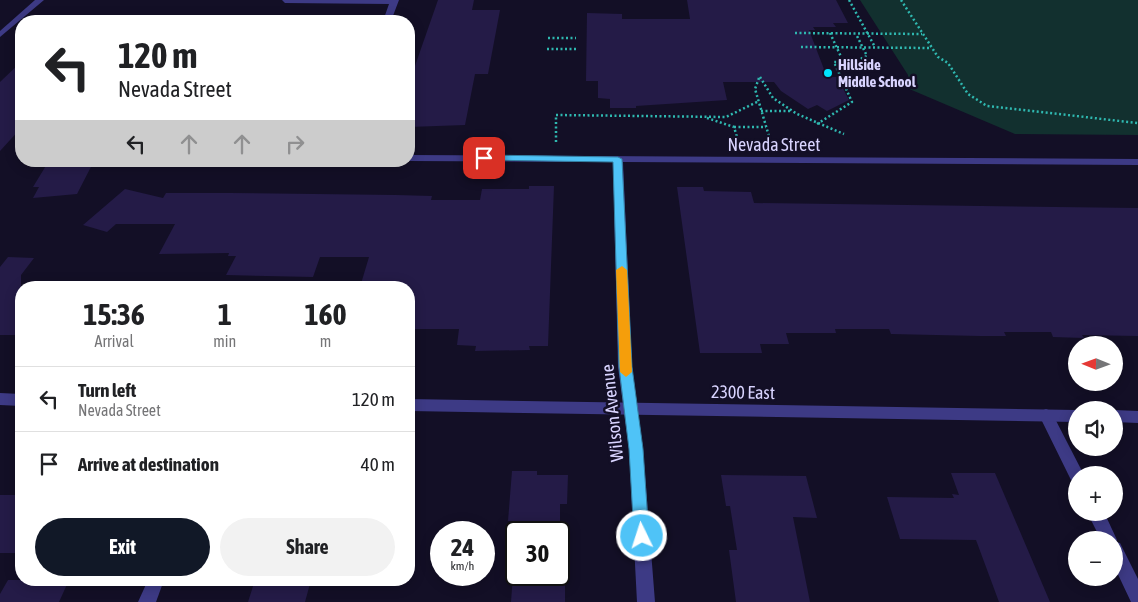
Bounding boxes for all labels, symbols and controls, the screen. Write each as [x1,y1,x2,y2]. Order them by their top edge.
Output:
icon: left [35,35,100,100]
text: 120 m [118,35,197,75]
place label: Hillside Middle School [838,56,917,90]
marker: Hillside Middle School [822,67,834,79]
text: Nevada Street [118,76,232,102]
icon: left [122,130,150,158]
icon: ahead [175,130,203,158]
icon: ahead [228,130,256,158]
icon: right [281,130,309,158]
street label: Nevada Street [727,134,821,155]
pin [463,137,505,179]
icon: arrive [470,144,498,172]
text: 15:36 [83,297,145,331]
text: 1 [218,297,232,331]
text: 160 [304,297,347,331]
text: Arrival [95,332,134,350]
text: min [213,332,236,350]
text: m [320,332,331,350]
north arrow [1068,336,1122,391]
map controls [1068,336,1123,586]
street label: Wilson Avenue [596,363,628,463]
text: Turn left [78,379,136,401]
street label: 2300 East [711,381,775,403]
icon: left [35,385,63,413]
text: 120 m [352,388,395,410]
text: Nevada Street [78,401,161,419]
button: sound [1068,401,1123,456]
icon: arrive [35,450,63,478]
text: Arrive at destination [78,453,219,475]
text: 40 m [361,453,395,475]
button: + [1068,466,1123,521]
position arrow [615,509,667,561]
button: Exit [35,518,210,576]
button: Share [220,518,395,576]
speed limit sign: 30 [505,521,570,586]
button: − [1068,531,1123,586]
text: 24 [451,533,474,561]
text: km/h [451,559,474,573]

